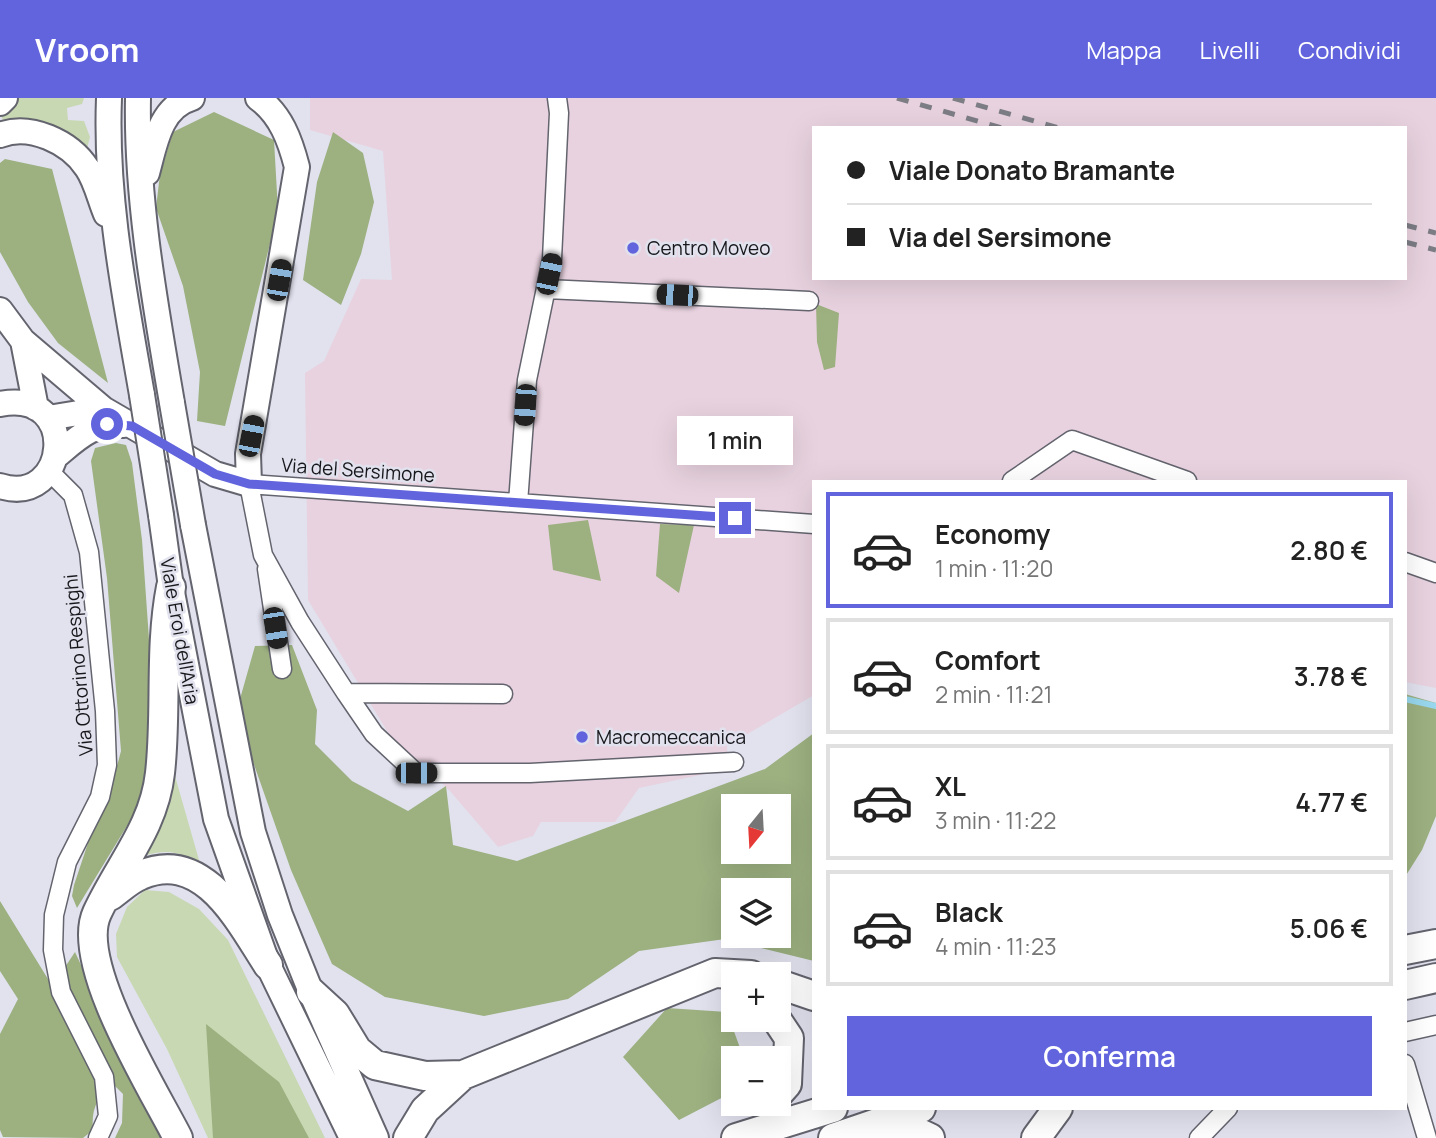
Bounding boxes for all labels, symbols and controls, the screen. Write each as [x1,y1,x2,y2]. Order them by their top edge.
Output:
text: Vroom [35,27,139,72]
text: Mappa [1086,33,1162,66]
text: Livelli [1200,33,1260,66]
text: Condividi [1298,33,1401,66]
text: Viale Donato Bramante [889,152,1175,188]
text: Via del Sersimone [889,219,1112,255]
place label: Centro Moveo [647,235,770,261]
marker: Centro Moveo [625,240,641,256]
car [535,251,564,297]
car [266,257,293,303]
car [656,283,699,307]
car [514,383,537,427]
route start [91,408,123,440]
car [237,413,266,459]
callout: 1 min [677,416,793,466]
text: 1 min [708,424,762,456]
street label: Via del Sersimone [280,452,436,488]
route end [719,502,751,534]
text: Economy [935,516,1050,552]
icon: car [851,519,914,582]
text: 2.80 € [1290,532,1368,568]
text: 1 min · 11:20 [935,552,1053,584]
street label: Viale Eroi dell'Aria [154,556,206,706]
street label: Via Ottorino Respighi [57,573,99,757]
car [262,606,289,650]
text: Comfort [935,642,1041,678]
icon: car [851,645,914,708]
text: 3.78 € [1294,658,1368,694]
text: 2 min · 11:21 [935,678,1053,710]
place label: Macromeccanica [596,724,746,750]
marker: Macromeccanica [574,729,590,745]
car [396,763,438,784]
text: XL [935,768,966,804]
icon: car [851,771,914,834]
text: 4.77 € [1295,784,1368,820]
north arrow [721,794,791,864]
map controls [721,794,791,1116]
text: 3 min · 11:22 [935,804,1056,836]
button: layers [721,878,791,948]
text: Black [935,894,1003,930]
icon: car [851,897,914,960]
text: 5.06 € [1290,910,1368,946]
text: 4 min · 11:23 [935,930,1057,962]
button: + [721,962,791,1032]
button: Conferma [847,1016,1372,1096]
button: − [721,1046,791,1116]

